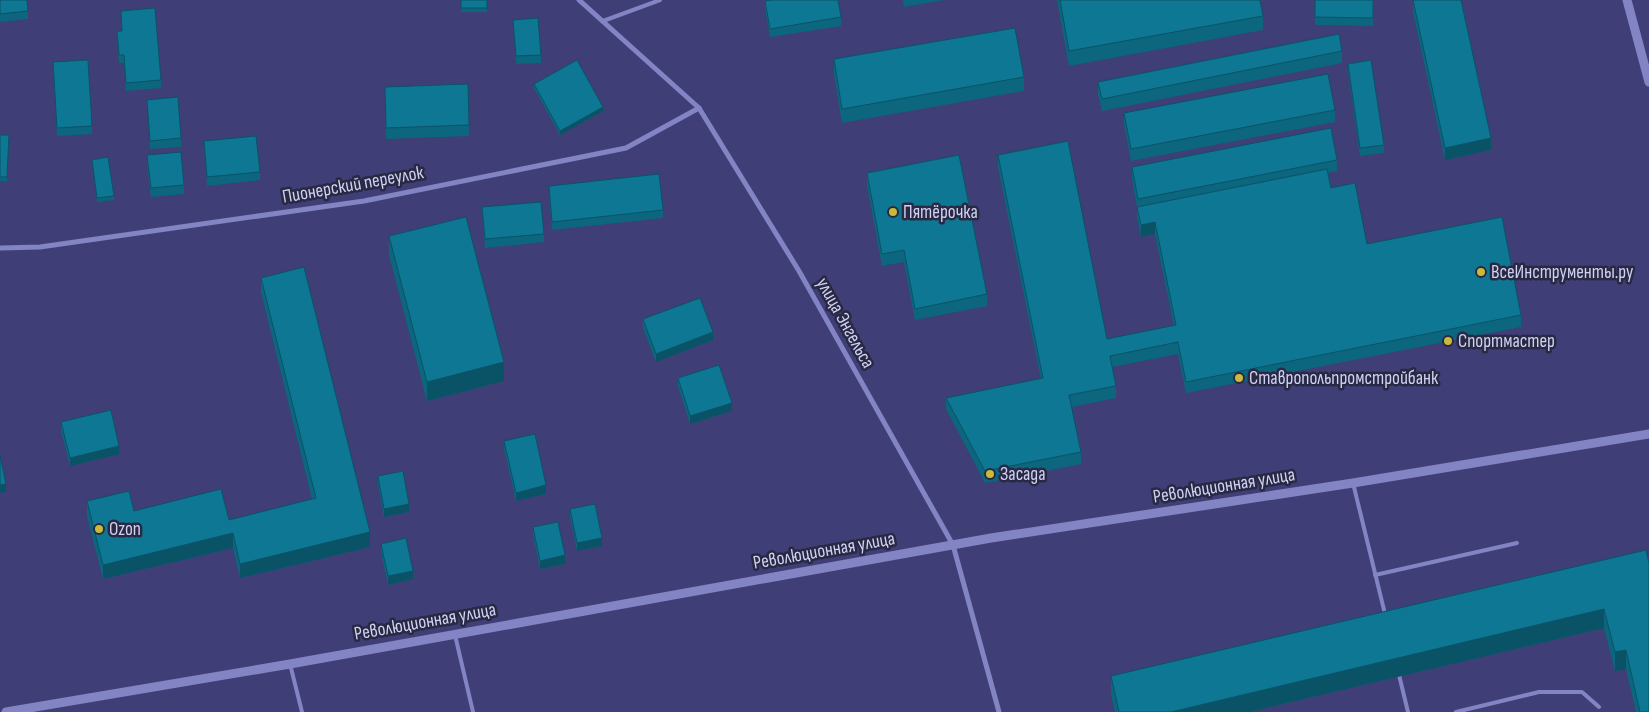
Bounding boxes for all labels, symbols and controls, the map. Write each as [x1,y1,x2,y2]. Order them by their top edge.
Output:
street label: Пионерский переулок [281,161,426,209]
place label: Пятёрочка [903,201,978,224]
marker: Пятёрочка [887,206,899,218]
place label: ВсеИнструменты.ру [1491,261,1634,284]
marker: ВсеИнструменты.ру [1475,266,1487,278]
street label: улица Энгельса [811,274,879,372]
place label: Спортмастер [1458,330,1555,353]
marker: Спортмастер [1442,335,1454,347]
place label: Ставропольпромстройбанк [1249,367,1439,390]
marker: Ставропольпромстройбанк [1233,372,1245,384]
place label: Засада [1000,463,1046,486]
street label: Революционная улица [1151,463,1297,509]
marker: Засада [984,468,996,480]
place label: Ozon [109,518,141,541]
marker: Ozon [93,523,105,535]
street label: Революционная улица [751,527,897,575]
street label: Революционная улица [352,598,498,646]

